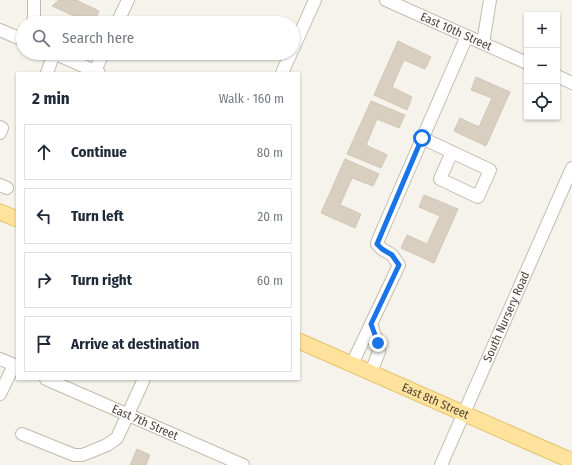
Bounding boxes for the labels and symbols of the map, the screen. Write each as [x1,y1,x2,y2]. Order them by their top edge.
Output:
street label: East 10th Street [418,9,494,53]
route start [413,129,431,147]
street label: South Nursery Road [480,269,532,364]
route end [369,334,387,352]
street label: East 8th Street [400,380,471,422]
street label: East 7th Street [110,402,180,443]

